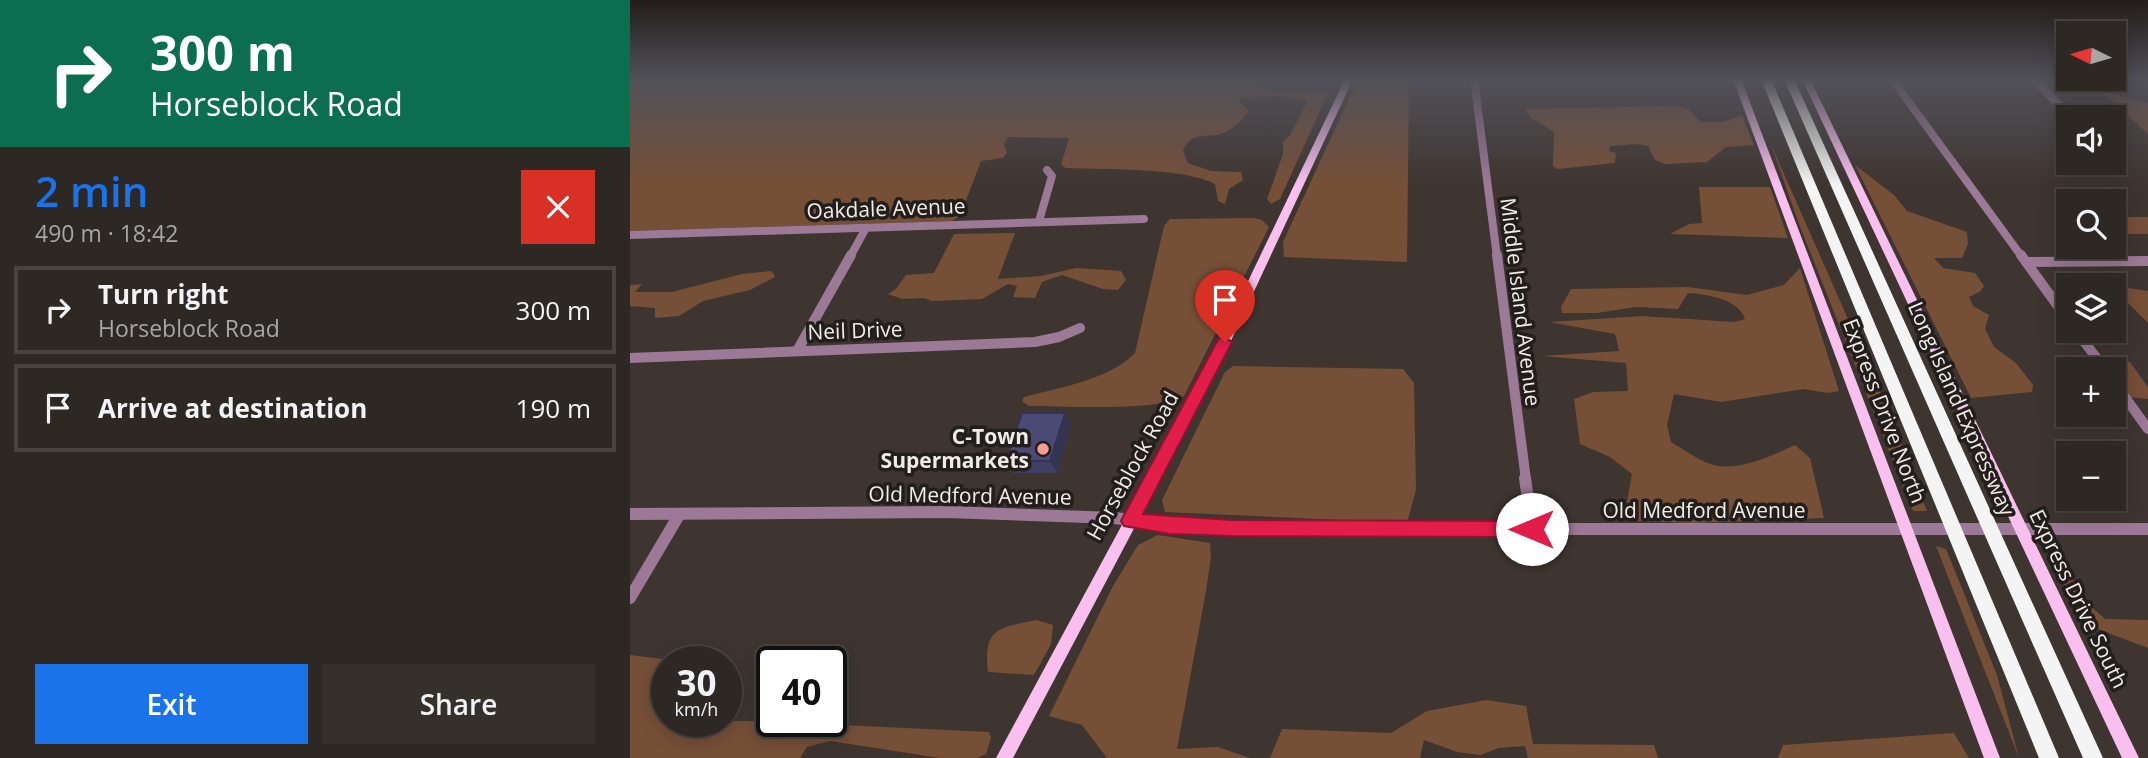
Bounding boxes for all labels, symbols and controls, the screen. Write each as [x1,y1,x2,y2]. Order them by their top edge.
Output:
text: 300 m [150,19,295,85]
north arrow [2056,21,2126,91]
map controls [2056,21,2126,511]
icon: right [35,28,126,119]
text: Horseblock Road [150,82,403,125]
button: sound [2056,105,2126,175]
text: 2 min [35,162,148,219]
button: close [521,170,595,244]
button: search [2056,189,2126,259]
street label: Oakdale Avenue [806,191,966,225]
street label: Middle Island Avenue [1494,196,1548,408]
text: 490 m · 18:42 [35,217,178,249]
pin [1195,270,1255,342]
button: layers [2056,273,2126,343]
text: Turn right [98,276,229,312]
icon: arrive [1206,281,1244,319]
icon: right [39,291,77,329]
text: 300 m [516,292,591,328]
street label: Long Island Expressway [1902,297,2022,521]
text: Horseblock Road [98,312,280,344]
street label: Neil Drive [807,314,903,346]
street label: Express Drive North [1837,314,1933,507]
button: + [2056,357,2126,427]
street label: Horseblock Road [1080,386,1185,545]
icon: arrive [39,389,77,427]
text: Arrive at destination [98,390,367,426]
text: 190 m [516,390,591,426]
place label: C‑Town Supermarkets [881,422,1029,474]
marker: C‑Town Supermarkets [1035,441,1051,457]
button: − [2056,441,2126,511]
street label: Old Medford Avenue [868,479,1072,511]
position arrow [1495,492,1569,566]
street label: Old Medford Avenue [1602,496,1806,524]
street label: Express Drive South [2023,505,2134,693]
speed limit sign: 40 [756,646,847,737]
text: 30 [676,659,717,706]
button: Exit [35,664,308,744]
button: Share [322,664,595,744]
text: km/h [675,697,718,721]

